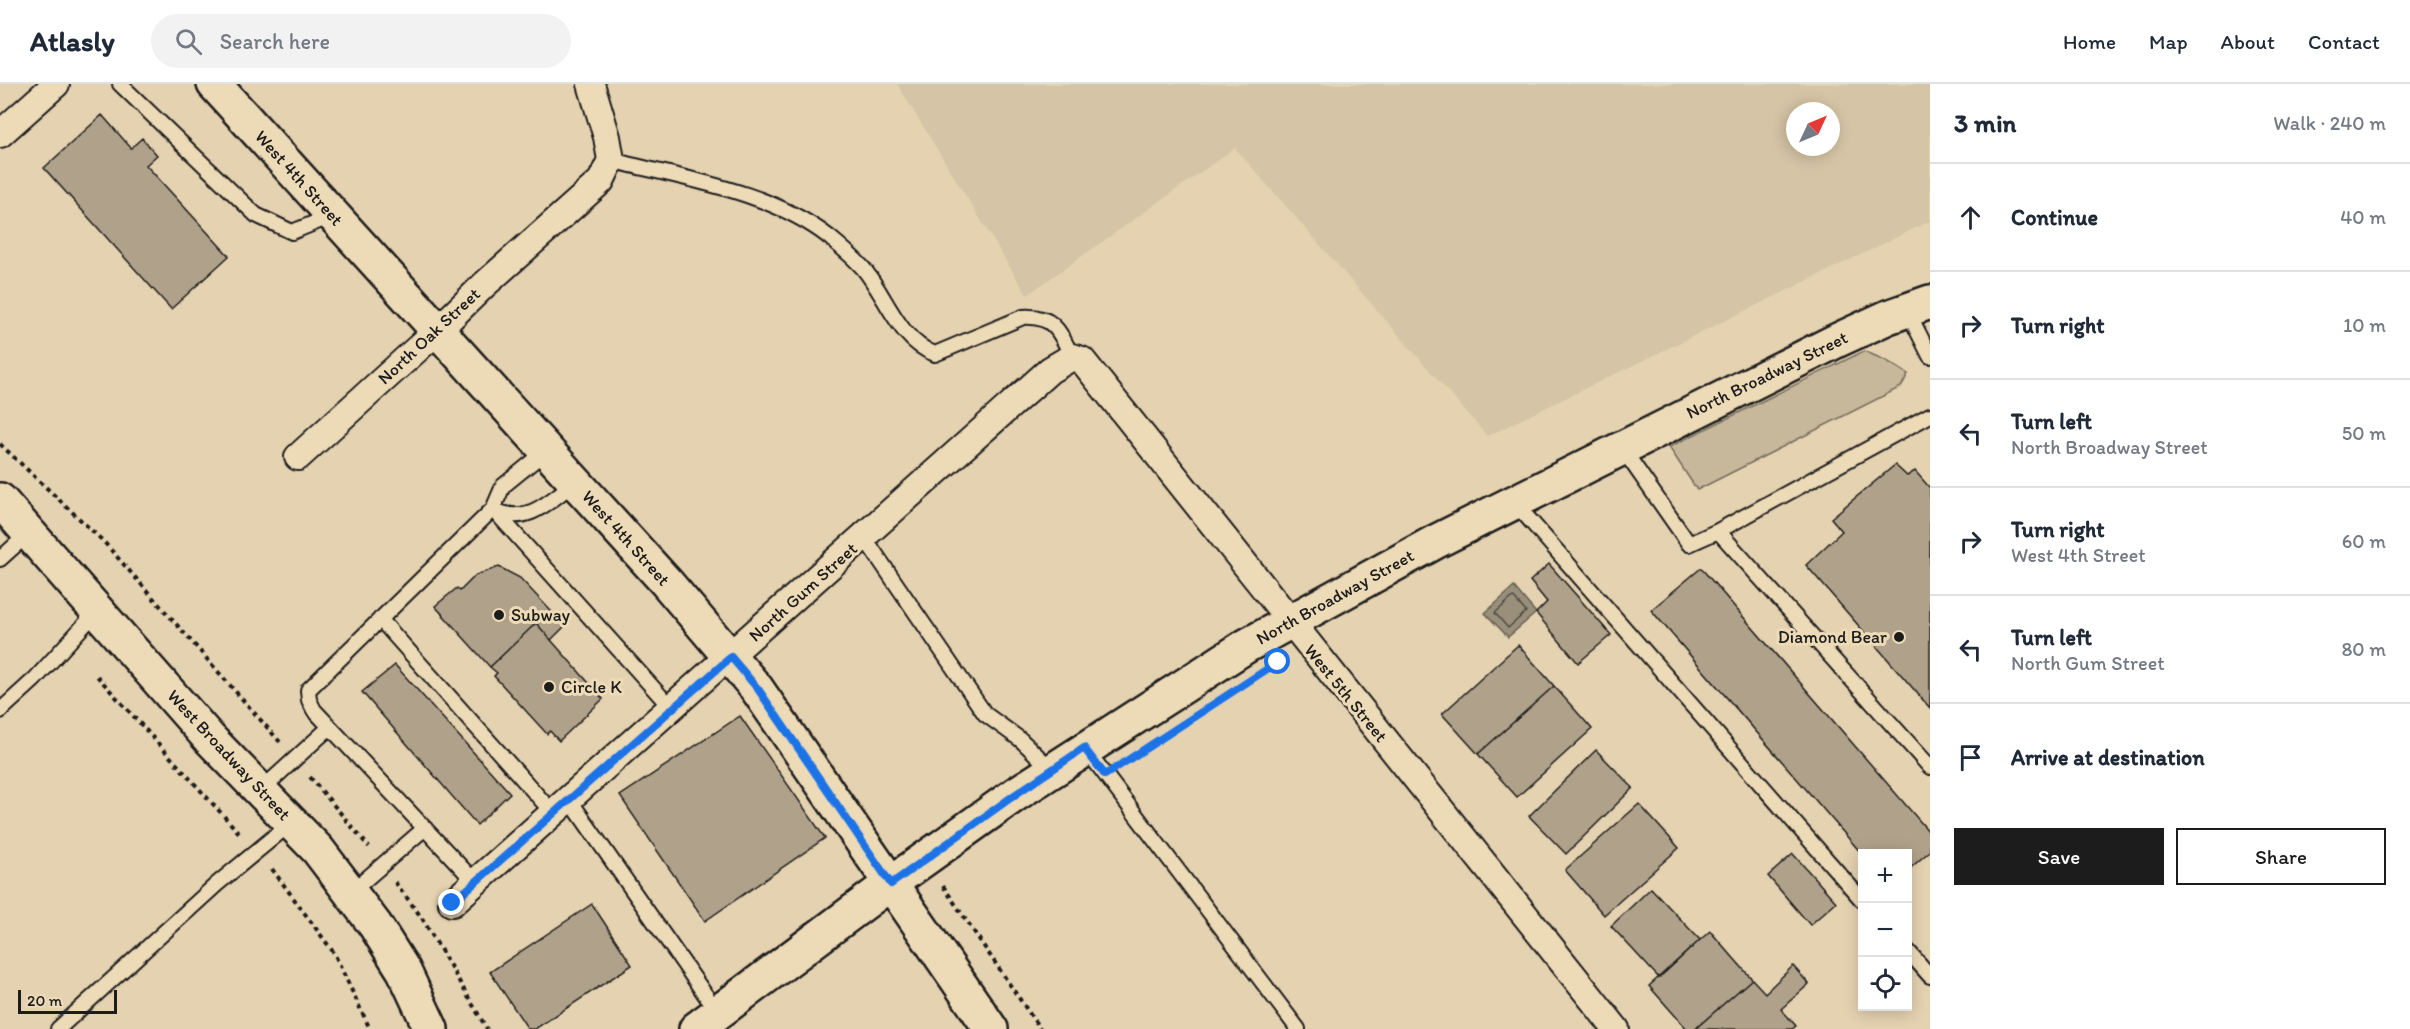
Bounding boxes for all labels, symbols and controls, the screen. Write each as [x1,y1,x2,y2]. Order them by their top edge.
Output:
search box [151,14,571,68]
text: Atlasly [30,24,115,58]
icon: search [172,25,205,58]
text: Search here [220,28,330,55]
text: Home [2063,29,2116,54]
text: Map [2149,29,2188,54]
text: About [2221,29,2275,54]
text: Contact [2308,29,2380,54]
north arrow [1786,102,1840,156]
text: 3 min [1954,107,2016,139]
text: Walk · 240 m [2273,111,2386,135]
street label: West 4th Street [250,126,348,231]
icon: ahead [1954,201,1987,234]
text: Continue [2011,204,2098,231]
text: 40 m [2340,205,2386,229]
street label: North Oak Street [373,283,485,389]
icon: right [1954,309,1987,342]
text: Turn right [2011,312,2105,339]
text: 10 m [2343,313,2386,337]
street label: North Broadway Street [1683,326,1852,424]
text: Turn left [2011,408,2092,435]
icon: left [1954,417,1987,450]
text: 50 m [2342,421,2386,445]
text: North Broadway Street [2011,435,2208,459]
street label: West 4th Street [577,486,675,591]
text: Turn right [2011,516,2105,543]
icon: right [1954,525,1987,558]
text: 60 m [2342,529,2386,553]
street label: North Gum Street [744,537,862,646]
text: West 4th Street [2011,543,2146,567]
street label: North Broadway Street [1252,544,1418,650]
place label: Subway [511,604,571,626]
marker: Subway [492,608,506,622]
text: Turn left [2011,624,2092,651]
place label: Diamond Bear [1778,626,1888,648]
marker: Diamond Bear [1892,630,1906,644]
icon: left [1954,633,1987,666]
text: 80 m [2341,637,2386,661]
street label: West 5th Street [1300,639,1392,747]
route start [1264,648,1290,674]
text: North Gum Street [2011,651,2165,675]
place label: Circle K [561,676,622,698]
marker: Circle K [542,680,556,694]
street label: West Broadway Street [163,685,295,825]
icon: arrive [1954,741,1987,774]
text: Arrive at destination [2011,744,2205,771]
button: Save [1954,828,2164,885]
button: Share [2176,828,2386,885]
map controls [1858,849,1912,1011]
button: + [1858,849,1912,903]
route end [438,889,464,915]
button: − [1858,903,1912,957]
button: locate [1858,957,1912,1011]
scale bar [18,987,117,1014]
text: 20 m [27,991,62,1010]

